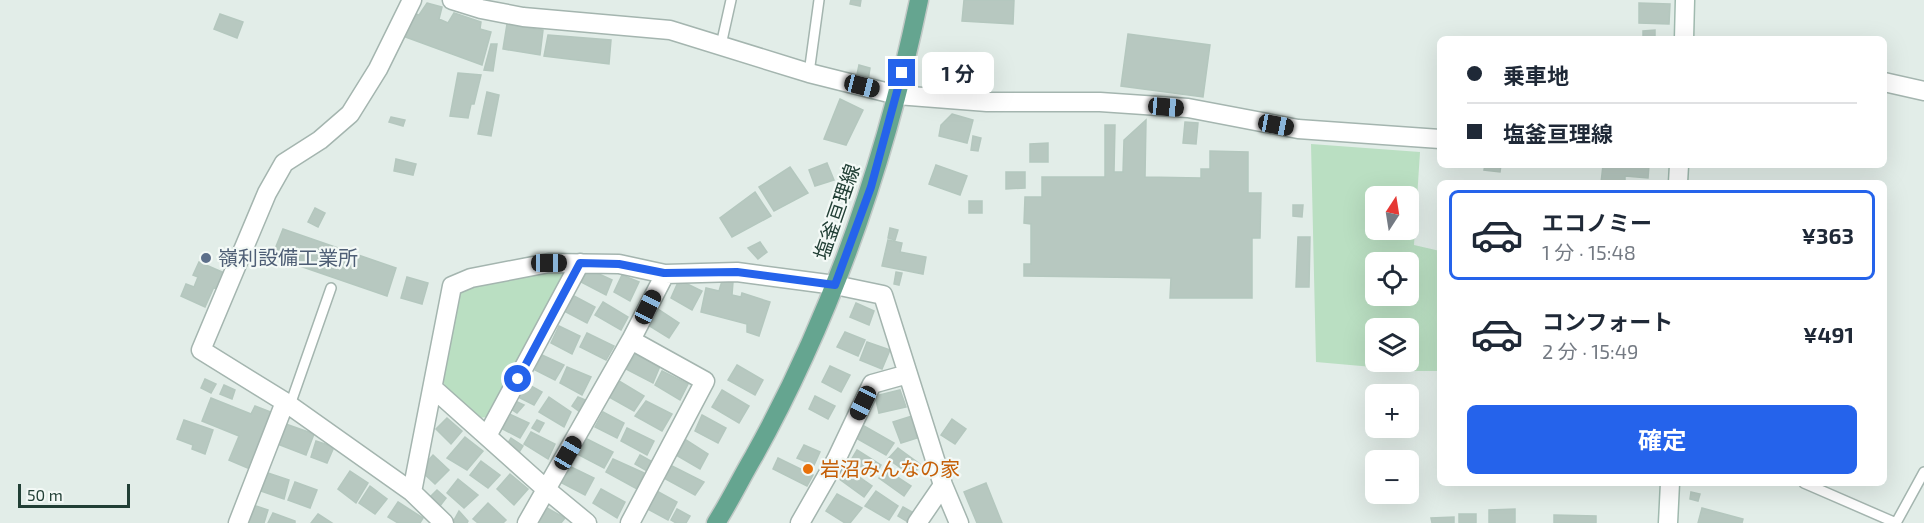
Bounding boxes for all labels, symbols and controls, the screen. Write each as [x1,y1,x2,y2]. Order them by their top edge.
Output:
callout: 1 分 [923,52,995,94]
route end [888,59,915,86]
text: 1 分 [942,61,974,85]
text: 乗車地 [1503,62,1569,88]
car [842,73,882,99]
car [1147,96,1185,118]
car [1257,113,1295,137]
text: 塩釜亘理線 [1503,120,1613,146]
street label: 塩釜亘理線 [808,160,864,263]
north arrow [1365,186,1419,240]
map controls [1365,186,1419,504]
icon: car [1470,208,1524,262]
text: エコノミー [1542,209,1652,235]
text: ¥363 [1801,222,1854,248]
text: 1 分 · 15:48 [1542,240,1636,264]
place label: 嶺利設備工業所 [218,245,358,269]
marker: 嶺利設備工業所 [199,251,213,265]
button: locate [1365,252,1419,306]
car [531,254,567,272]
car [632,287,664,327]
icon: car [1470,307,1524,361]
text: コンフォート [1542,308,1673,334]
button: layers [1365,318,1419,372]
text: ¥491 [1803,321,1854,347]
text: 2 分 · 15:49 [1542,339,1638,363]
route start [504,365,531,392]
car [847,383,879,423]
button: + [1365,384,1419,438]
button: 確定 [1467,405,1857,474]
car [551,433,585,473]
button: − [1365,450,1419,504]
place label: 岩沼みんなの家 [820,456,960,480]
marker: 岩沼みんなの家 [801,462,815,476]
scale bar [18,481,130,508]
text: 50 m [27,485,63,504]

